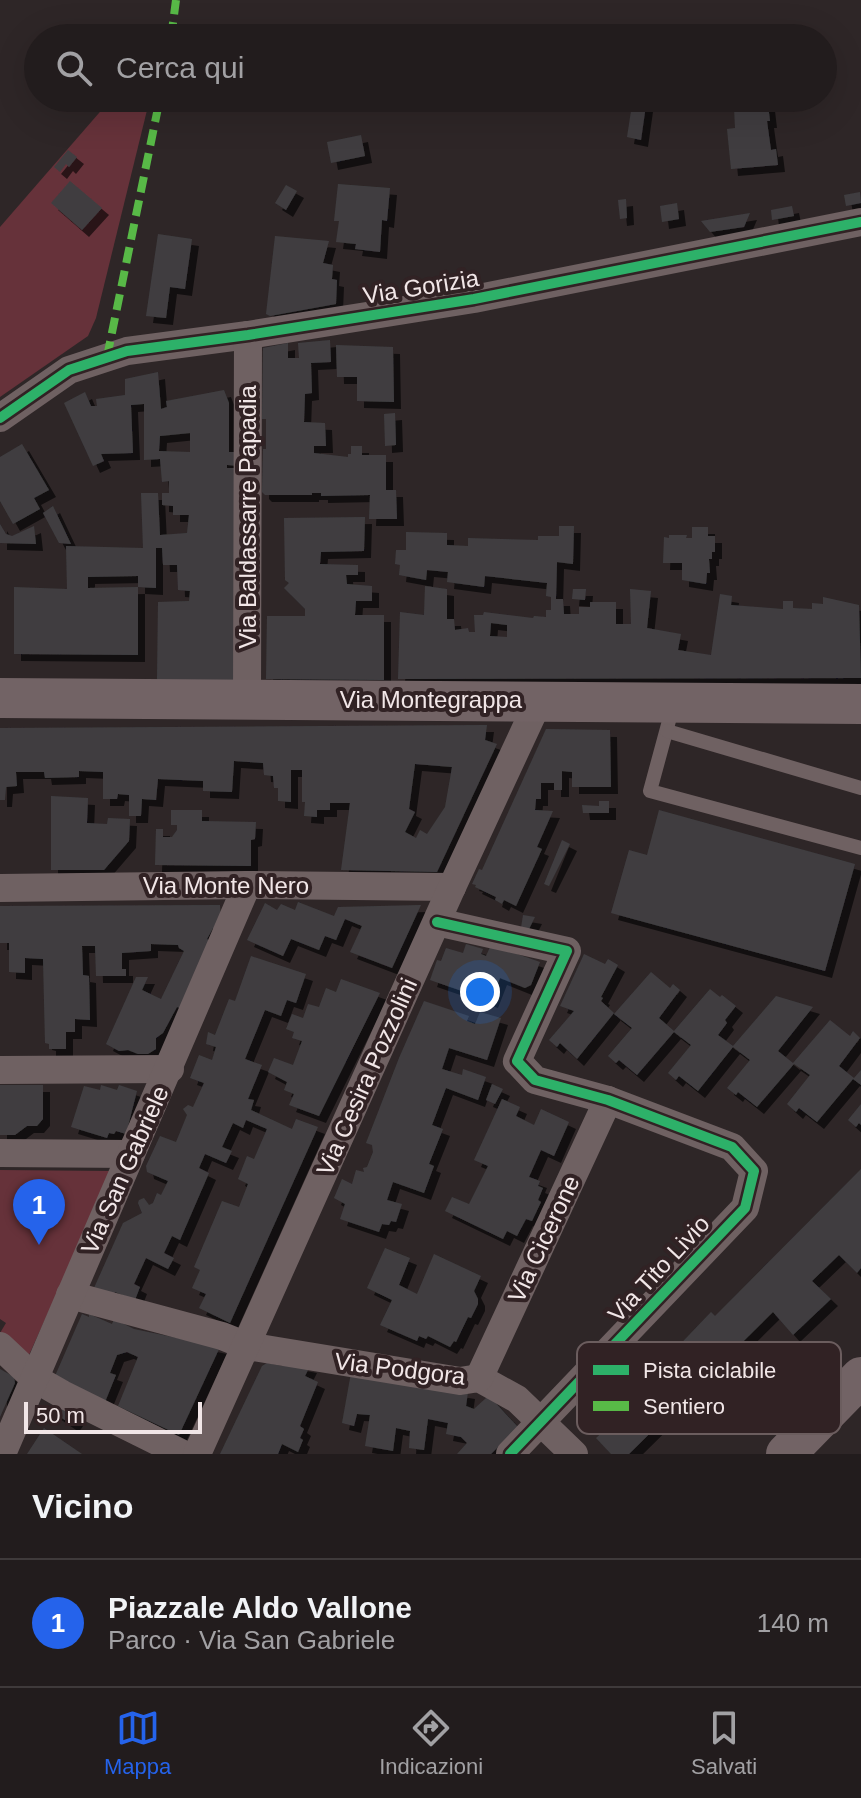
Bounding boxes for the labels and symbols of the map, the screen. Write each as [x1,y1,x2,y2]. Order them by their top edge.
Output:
street label: Via Gorizia [361,264,481,309]
street label: Via Baldassarre Papadia [234,384,261,649]
street label: Via Montegrappa [340,686,523,713]
street label: Via Monte Nero [143,872,309,899]
your location [460,972,500,1012]
street label: Via Cesira Pozzolini [311,974,422,1180]
street label: Via San Gabriele [75,1082,174,1258]
street label: Via Cicerone [502,1171,585,1307]
pin: 1 [13,1179,65,1245]
street label: Via Tito Livio [603,1210,715,1327]
legend [577,1342,841,1434]
street label: Via Podgora [333,1347,468,1390]
text: Pista ciclabile [643,1358,776,1383]
text: Sentiero [643,1394,725,1419]
scale bar [24,1398,202,1434]

